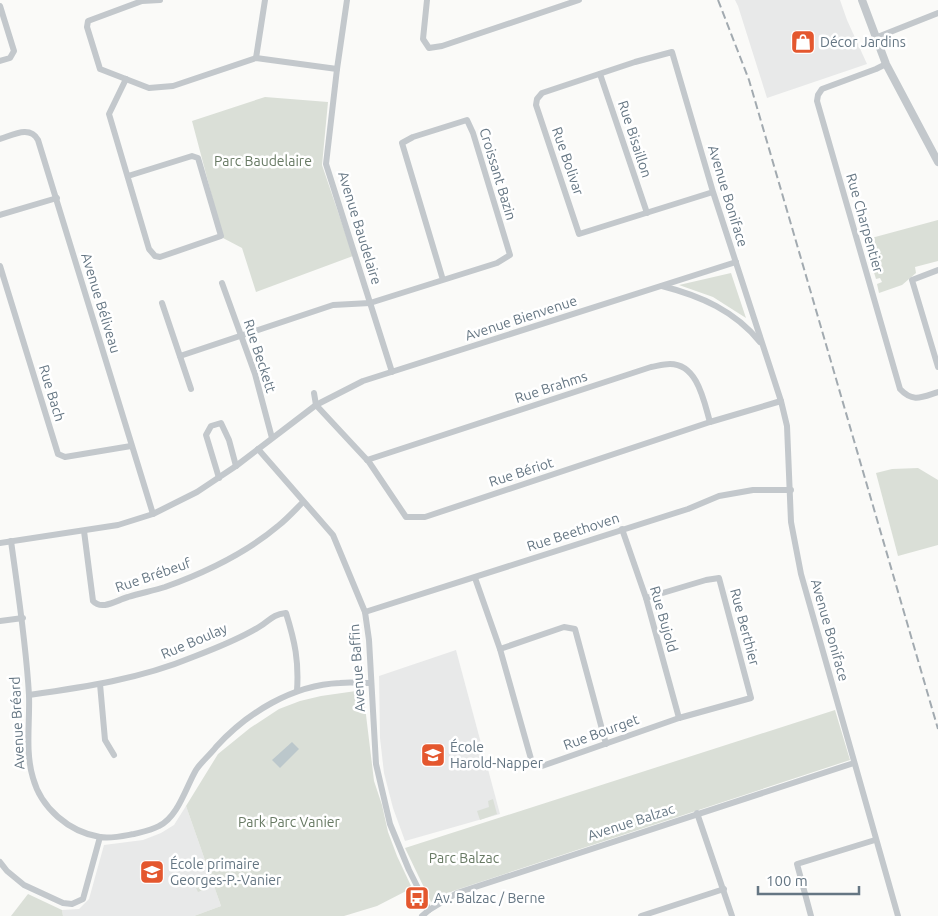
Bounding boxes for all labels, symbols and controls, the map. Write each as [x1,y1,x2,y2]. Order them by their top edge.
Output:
shop icon: Décor Jardins [790,29,816,55]
place label: Décor Jardins [820,34,906,50]
street label: Rue Bisaillon [615,98,655,180]
street label: Rue Bolivar [549,125,587,198]
street label: Croissant Bazin [476,126,520,222]
street label: Avenue Boniface [705,143,751,249]
park label: Parc Baudelaire [214,153,312,169]
street label: Avenue Baudelaire [335,169,385,287]
street label: Rue Charpentier [843,171,887,275]
street label: Avenue Béliveau [78,251,124,355]
street label: Avenue Bienvenue [463,292,579,344]
street label: Rue Beckett [241,317,280,395]
street label: Rue Bach [36,363,68,423]
street label: Rue Brahms [513,368,589,406]
street label: Rue Bériot [487,454,556,490]
street label: Rue Beethoven [525,510,621,554]
street label: Rue Brébeuf [113,554,193,595]
street label: Avenue Boniface [808,577,852,683]
street label: Rue Bujold [647,584,681,654]
street label: Rue Berthier [727,587,763,668]
street label: Rue Boulay [158,620,230,662]
street label: Avenue Baffin [346,623,368,713]
street label: Avenue Bréard [7,676,27,770]
street label: Rue Bourget [561,711,641,753]
place label: École Harold-Napper [450,738,544,771]
school or university icon: École Harold-Napper [420,742,446,768]
street label: Avenue Balzac [586,800,677,844]
park label: Park Parc Vanier [238,814,341,830]
park label: Parc Balzac [429,850,500,866]
place label: École primaire Georges-P.-Vanier [170,855,282,888]
school or university icon: École primaire Georges-P.-Vanier [139,859,165,885]
scale bar [758,864,859,896]
text: 100 m [766,872,808,889]
bus stop icon: Av. Balzac / Berne [404,885,430,911]
place label: Av. Balzac / Berne [434,890,545,906]

